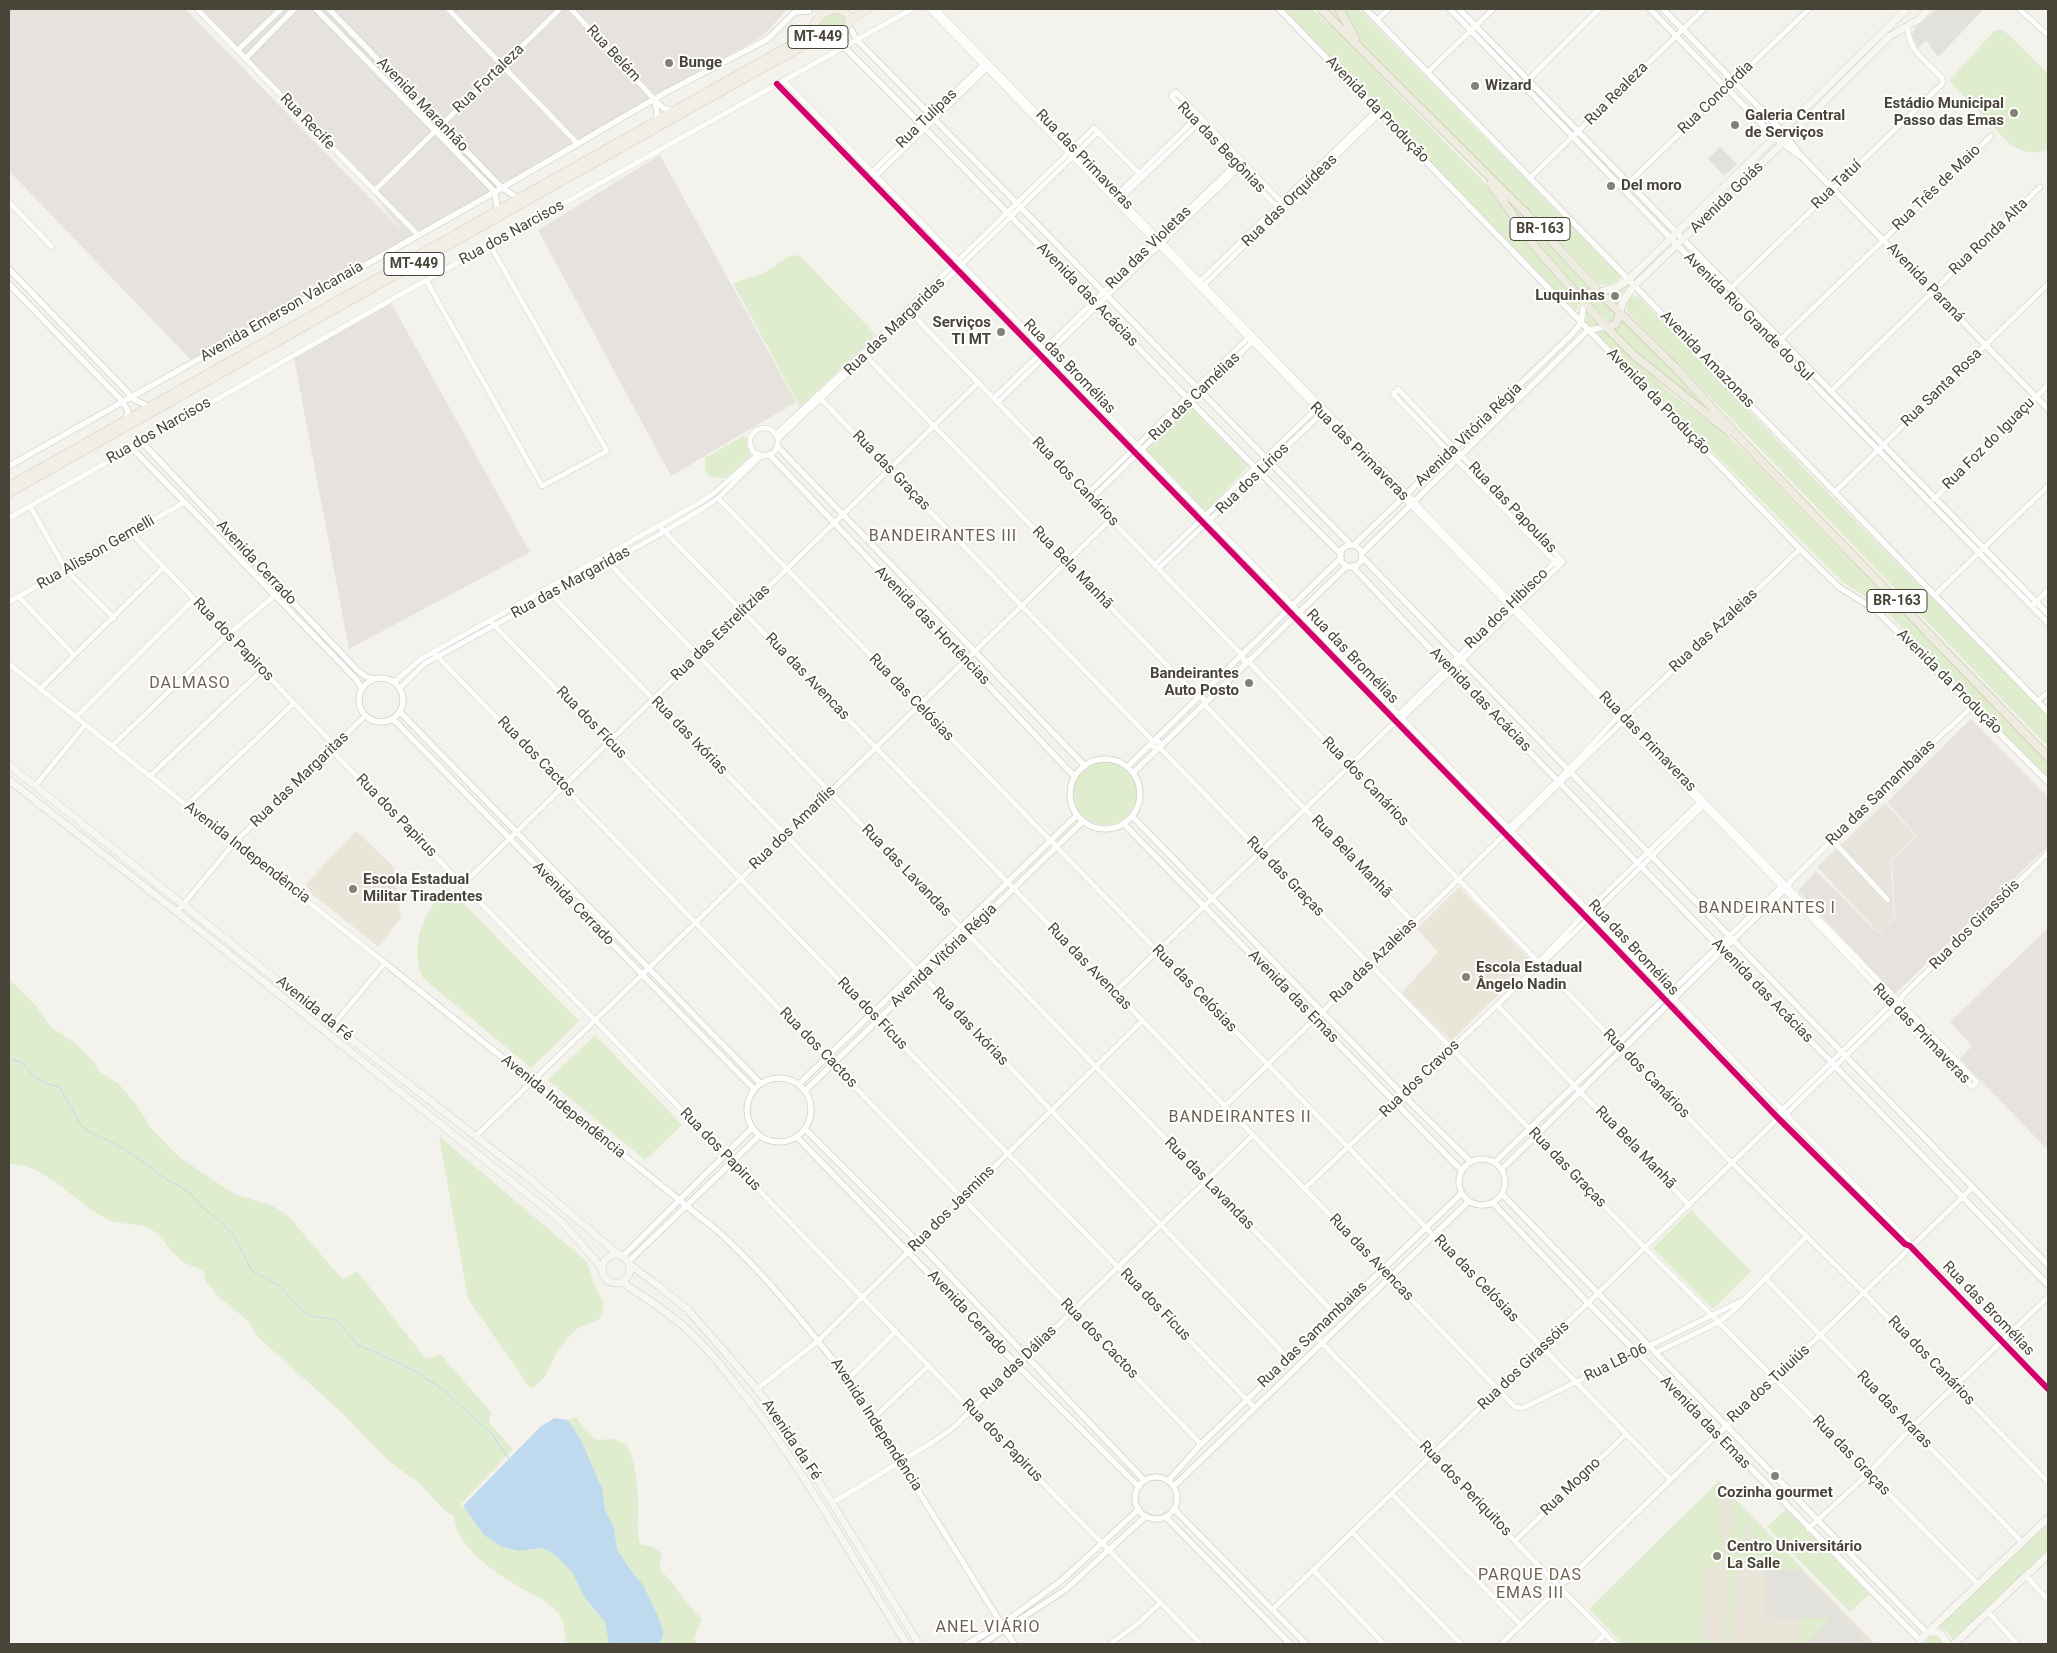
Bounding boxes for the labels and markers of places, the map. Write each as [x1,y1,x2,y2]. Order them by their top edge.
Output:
place label: Bunge [679,54,722,72]
marker: Bunge [663,57,675,69]
place label: Wizard [1485,77,1532,95]
marker: Wizard [1469,80,1481,92]
place label: Estádio Municipal Passo das Emas [1884,95,2004,130]
place label: Galeria Central de Serviços [1745,107,1845,142]
marker: Estádio Municipal Passo das Emas [2008,107,2020,119]
marker: Galeria Central de Serviços [1729,119,1741,131]
place label: Del moro [1621,177,1682,195]
marker: Del moro [1605,180,1617,192]
place label: Luquinhas [1535,287,1605,305]
marker: Luquinhas [1609,290,1621,302]
place label: Serviços TI MT [932,314,991,349]
marker: Serviços TI MT [995,326,1007,338]
place label: Bandeirantes Auto Posto [1150,665,1239,700]
marker: Bandeirantes Auto Posto [1243,677,1255,689]
place label: Escola Estadual Militar Tiradentes [363,871,483,906]
marker: Escola Estadual Militar Tiradentes [347,883,359,895]
place label: Escola Estadual Ângelo Nadin [1476,959,1582,994]
marker: Escola Estadual Ângelo Nadin [1460,971,1472,983]
marker: Cozinha gourmet [1769,1470,1781,1482]
place label: Cozinha gourmet [1717,1484,1833,1502]
place label: Centro Universitário La Salle [1727,1538,1862,1573]
marker: Centro Universitário La Salle [1711,1550,1723,1562]

